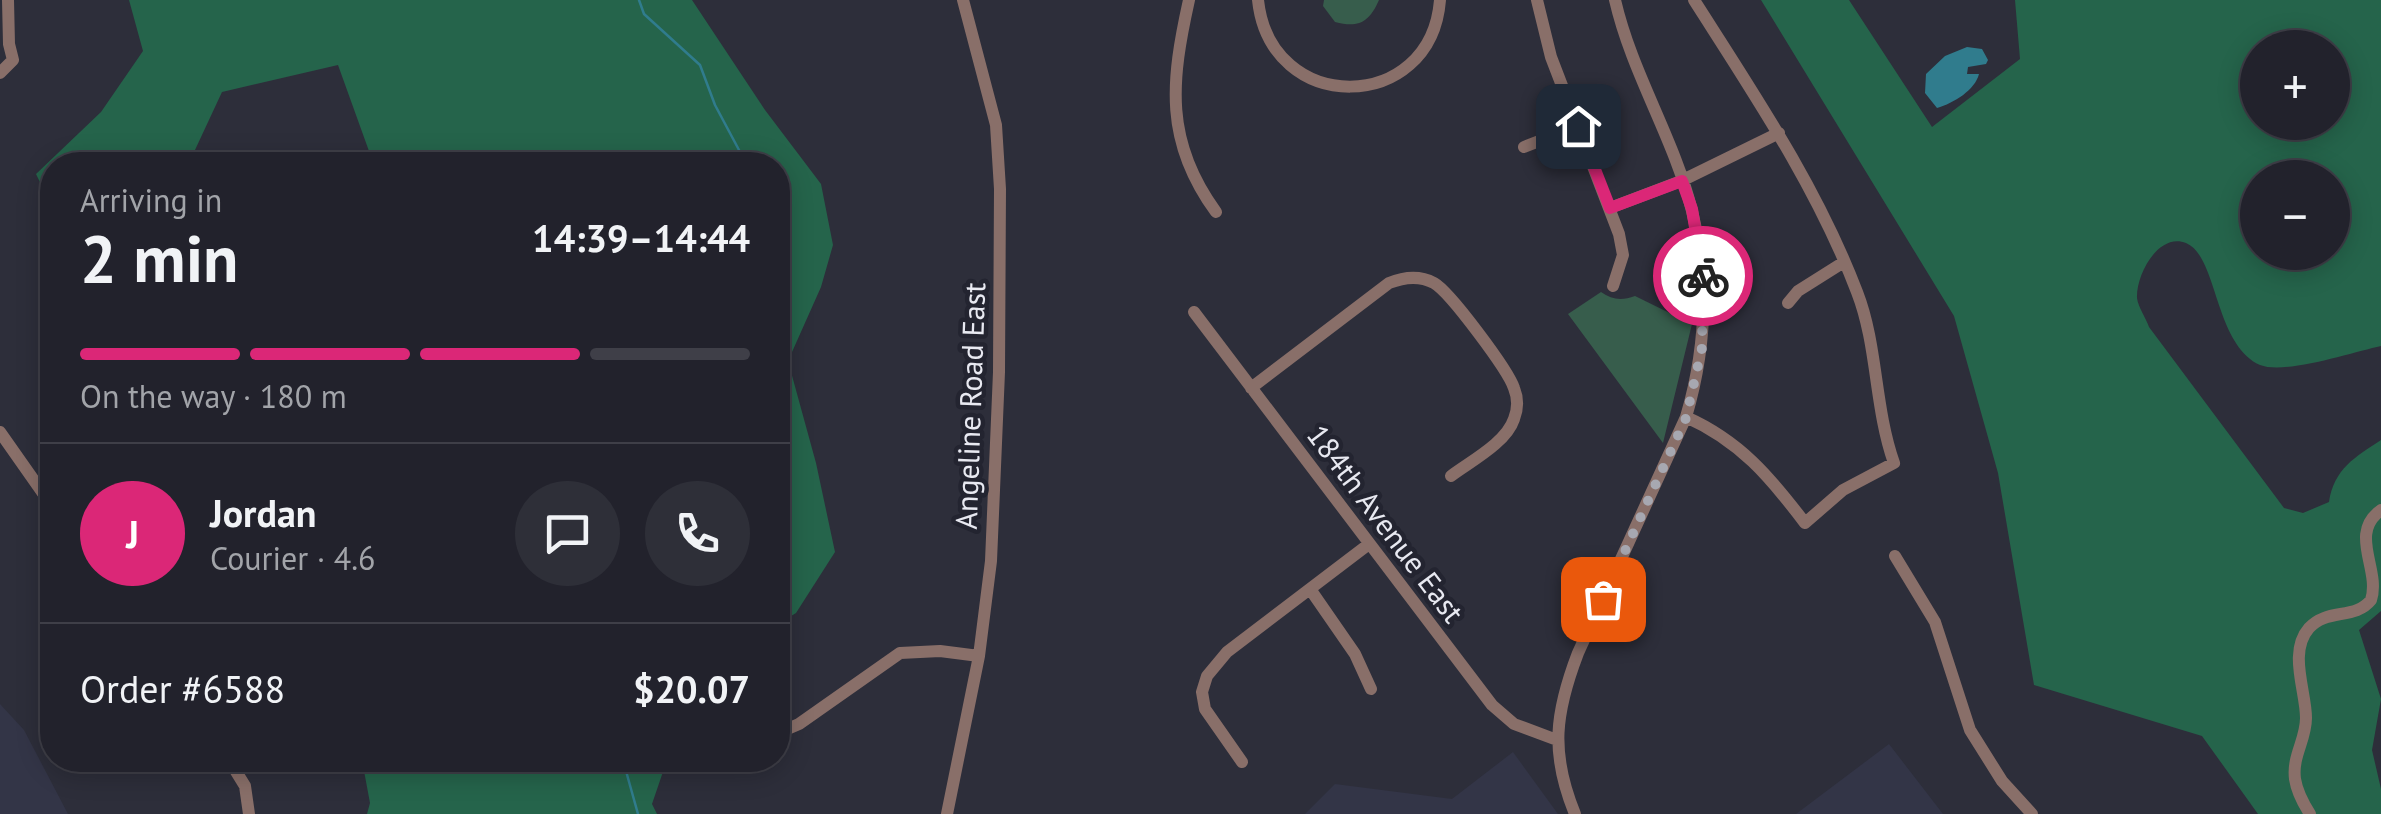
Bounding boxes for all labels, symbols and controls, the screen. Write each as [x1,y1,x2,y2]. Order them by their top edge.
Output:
map controls [2240,30,2350,270]
button: + [2240,30,2350,140]
pin [1536,84,1621,169]
icon: home [1551,99,1606,154]
button: − [2240,160,2350,270]
text: Arriving in [80,179,222,221]
text: 14:39–14:44 [532,213,750,262]
text: 2 min [80,216,239,300]
courier [1653,226,1753,326]
icon: bike [1676,249,1731,304]
street label: Angeline Road East [946,282,993,530]
text: On the way · 180 m [80,375,347,417]
street label: 184th Avenue East [1299,416,1473,630]
button: chat [515,481,620,586]
button: phone [645,481,750,586]
text: Jordan [210,488,316,537]
text: J [126,509,139,558]
text: Courier · 4.6 [210,537,376,579]
pin [1561,557,1646,642]
icon: bag [1576,572,1631,627]
text: Order #6588 [80,664,285,713]
text: $20.07 [633,664,750,713]

